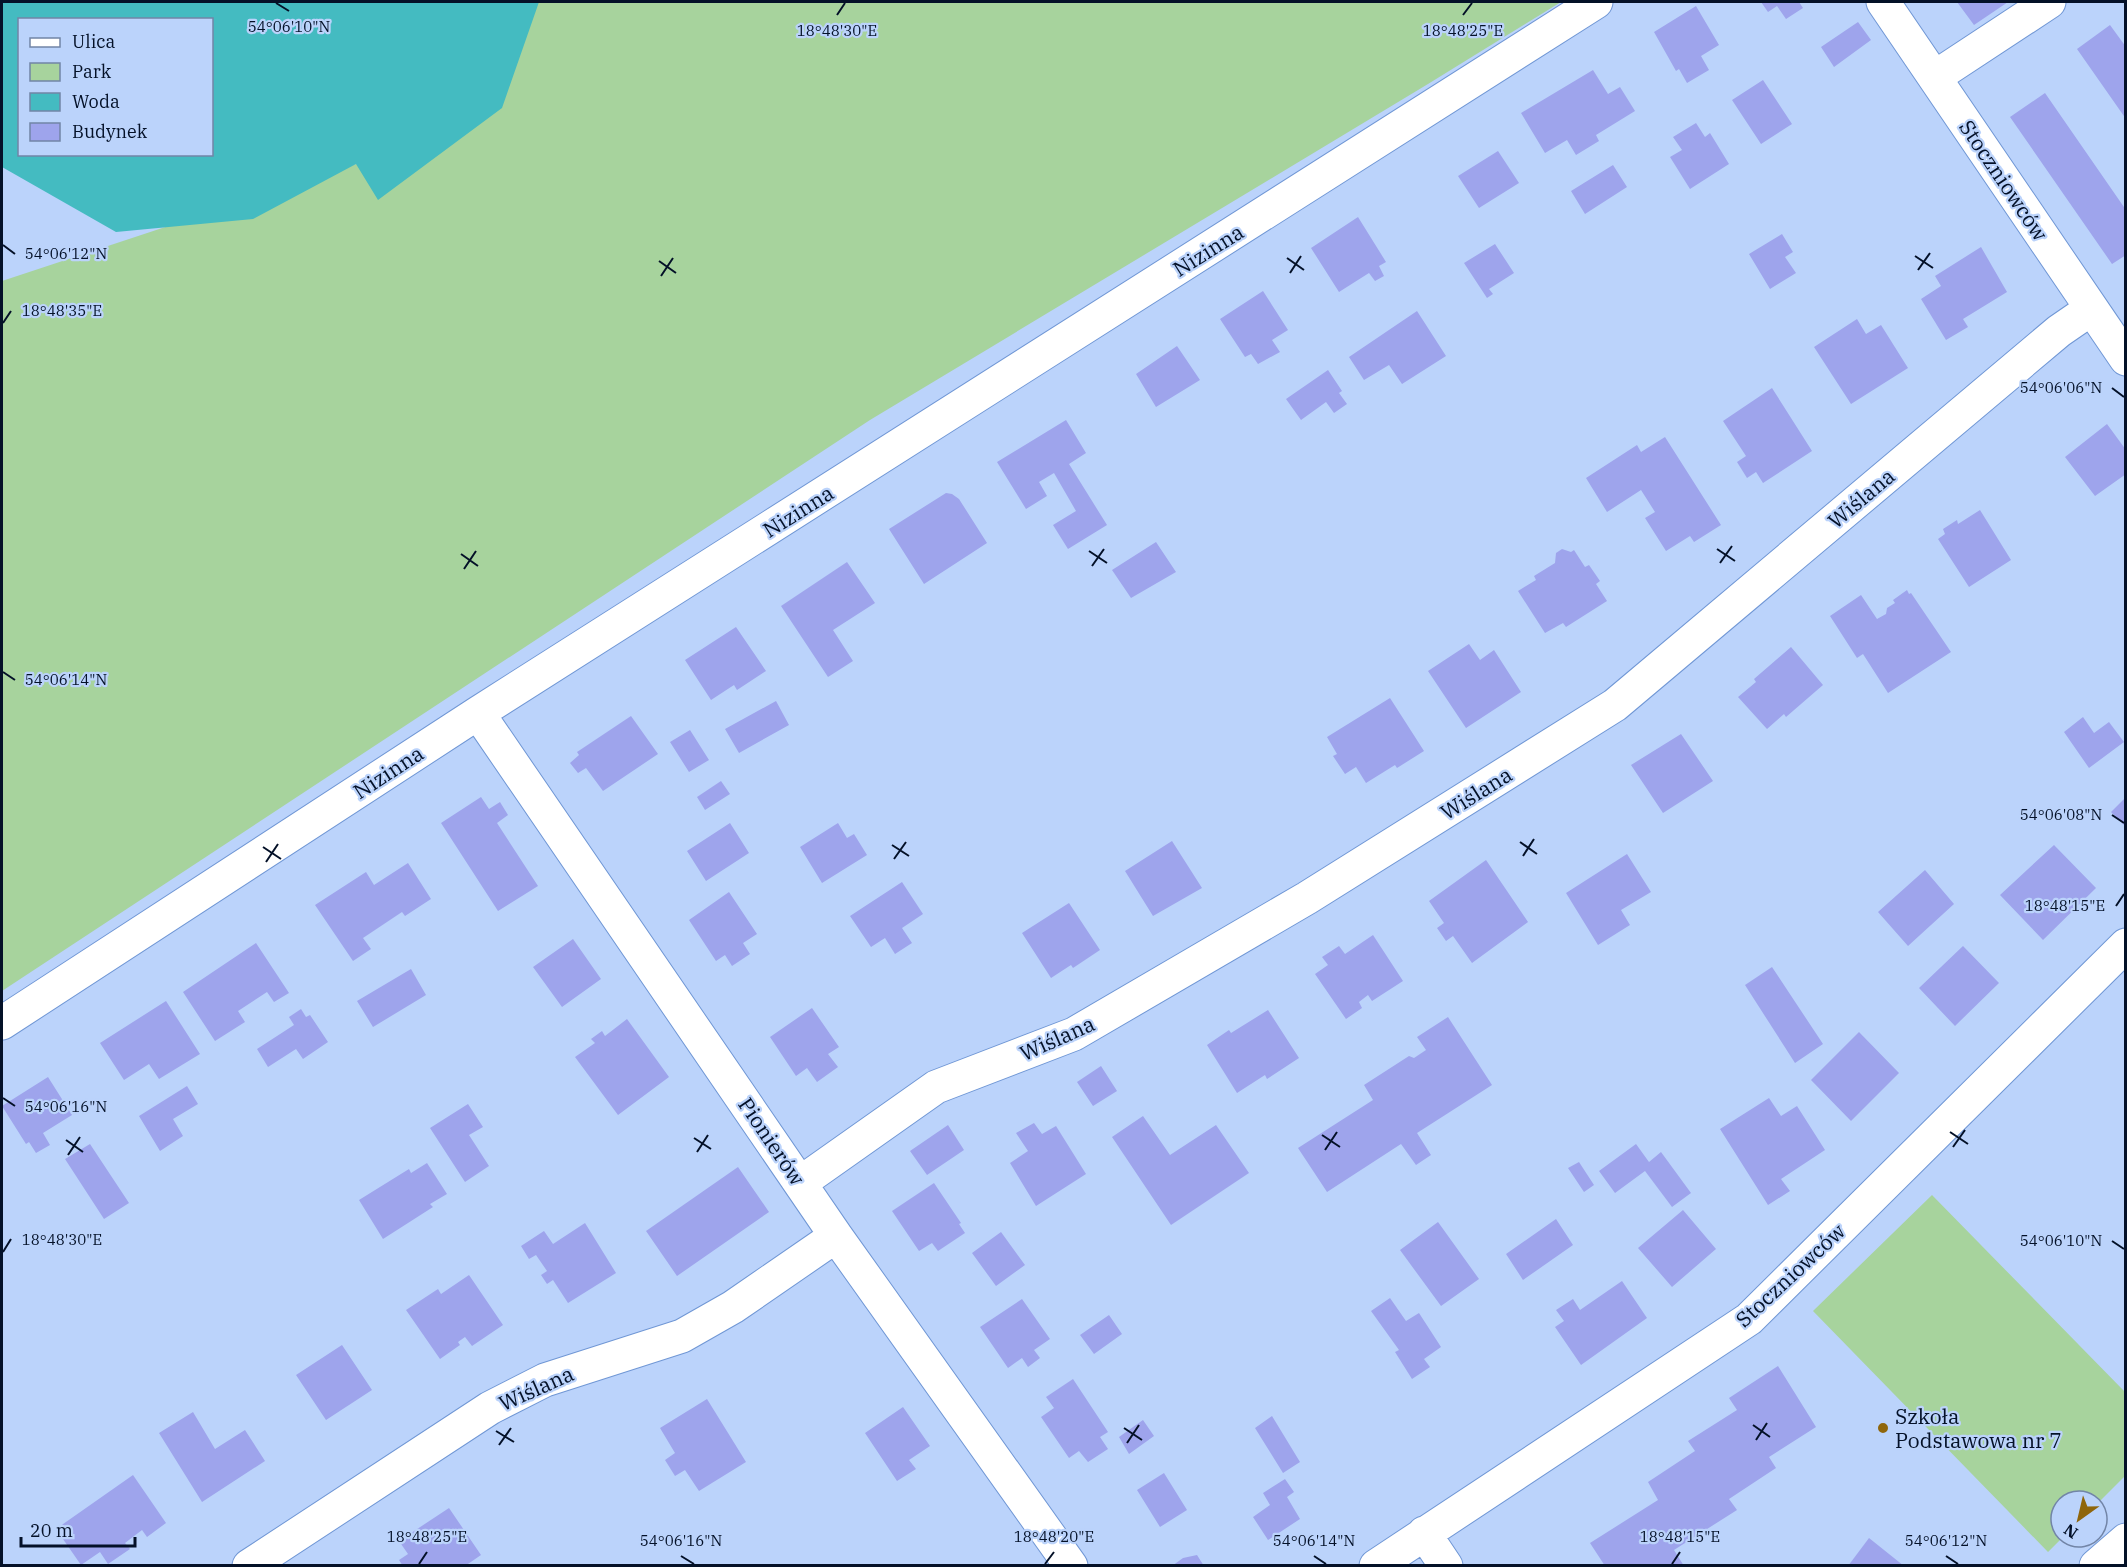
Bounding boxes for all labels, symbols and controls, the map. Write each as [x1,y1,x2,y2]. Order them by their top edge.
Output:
text: 54°06'10"N [248,17,330,36]
legend [18,18,213,156]
text: 18°48'30"E [797,21,877,40]
text: 18°48'25"E [1423,21,1503,40]
text: Ulica [72,30,116,53]
text: Park [72,60,112,83]
text: Woda [72,90,120,113]
street label: Stoczniowców [1953,114,2055,246]
text: Budynek [72,120,148,143]
street label: Nizinna [1167,217,1249,283]
text: 54°06'12"N [25,244,107,263]
text: 18°48'35"E [22,301,102,320]
text: 54°06'06"N [2020,378,2102,397]
street label: Wiślana [1822,462,1900,534]
street label: Nizinna [757,478,839,544]
text: 54°06'14"N [25,670,107,689]
street label: Nizinna [347,739,429,805]
street label: Wiślana [1435,760,1517,826]
text: 54°06'08"N [2020,805,2102,824]
text: 18°48'15"E [2025,896,2105,915]
street label: Wiślana [1015,1009,1099,1067]
street label: Pionierów [732,1092,812,1191]
text: 54°06'16"N [25,1097,107,1116]
street label: Stoczniowców [1729,1217,1851,1333]
text: 18°48'30"E [22,1230,102,1249]
text: 54°06'10"N [2020,1231,2102,1250]
street label: Wiślana [494,1359,578,1417]
place label: Szkoła Podstawowa nr 7 [1895,1402,2062,1454]
marker: Szkoła Podstawowa nr 7 [1876,1421,1890,1435]
north arrow [2049,1489,2109,1549]
scale bar [21,1510,135,1548]
text: 20 m [30,1519,73,1542]
text: N [2060,1520,2081,1543]
text: 18°48'25"E [387,1527,467,1546]
text: 18°48'20"E [1014,1527,1094,1546]
text: 18°48'15"E [1640,1527,1720,1546]
text: 54°06'16"N [640,1531,722,1550]
text: 54°06'14"N [1273,1531,1355,1550]
text: 54°06'12"N [1905,1531,1987,1550]

